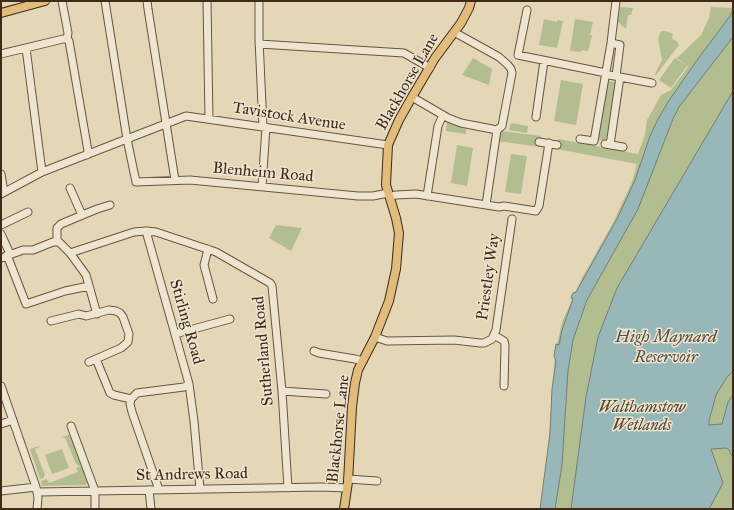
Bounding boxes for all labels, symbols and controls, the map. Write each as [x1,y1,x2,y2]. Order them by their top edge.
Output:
street label: Blackhorse Lane [373,30,443,134]
street label: Tavistock Avenue [231,99,347,135]
street label: Blenheim Road [212,159,314,187]
street label: Priestley Way [473,232,505,322]
street label: Stirling Road [165,277,207,367]
street label: Sutherland Road [250,295,278,407]
water label: High Maynard Reservoir [615,328,717,368]
street label: Blackhorse Lane [324,374,354,484]
park label: Walthamstow Wetlands [599,398,685,436]
street label: St Andrews Road [136,464,248,486]

